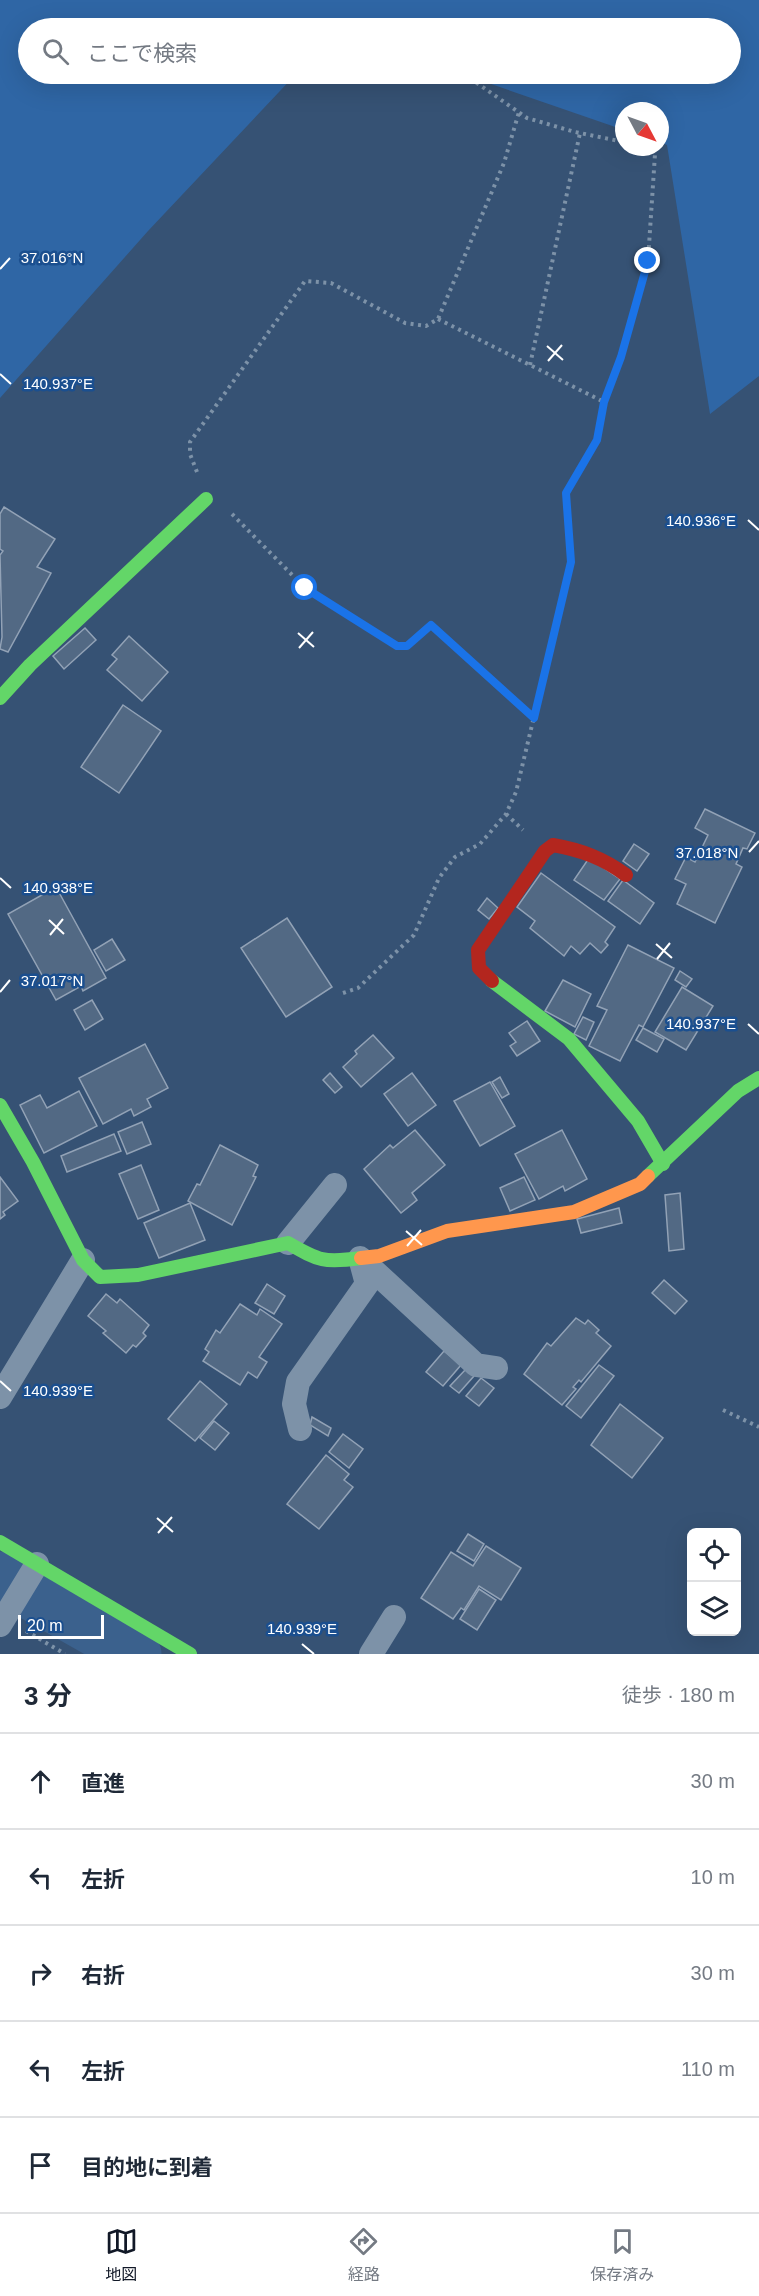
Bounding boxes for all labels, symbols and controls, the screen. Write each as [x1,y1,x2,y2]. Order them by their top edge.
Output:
search box [18,18,741,84]
icon: search [39,35,72,68]
text: ここで検索 [87,41,197,66]
north arrow [615,102,669,156]
route end [634,247,660,273]
text: 37.016°N [21,249,83,266]
text: 140.937°E [23,375,93,392]
text: 140.936°E [666,512,736,529]
route start [291,574,317,600]
text: 37.018°N [676,844,738,861]
text: 140.938°E [23,879,93,896]
text: 37.017°N [21,972,83,989]
text: 140.937°E [666,1015,736,1032]
text: 140.939°E [23,1382,93,1399]
map controls [687,1528,741,1636]
button: locate [687,1528,741,1582]
button: layers [687,1582,741,1636]
scale bar [18,1612,104,1640]
text: 20 m [27,1617,63,1634]
text: 140.939°E [267,1620,337,1637]
text: 3 分 [24,1681,72,1711]
text: 徒歩 · 180 m [622,1684,735,1706]
icon: ahead [24,1765,57,1798]
text: 30 m [691,1770,735,1792]
text: 直進 [81,1771,125,1796]
icon: left [24,1861,57,1894]
text: 10 m [691,1866,735,1888]
text: 左折 [81,1867,125,1892]
icon: right [24,1957,57,1990]
text: 30 m [691,1962,735,1984]
text: 右折 [81,1963,125,1988]
icon: left [24,2053,57,2086]
text: 110 m [681,2058,735,2080]
text: 左折 [81,2059,125,2084]
icon: arrive [24,2149,57,2182]
text: 目的地に到着 [81,2155,213,2180]
tab: 地図 [105,2225,138,2285]
tab: 経路 [347,2225,380,2285]
tab: 保存済み [590,2225,654,2285]

